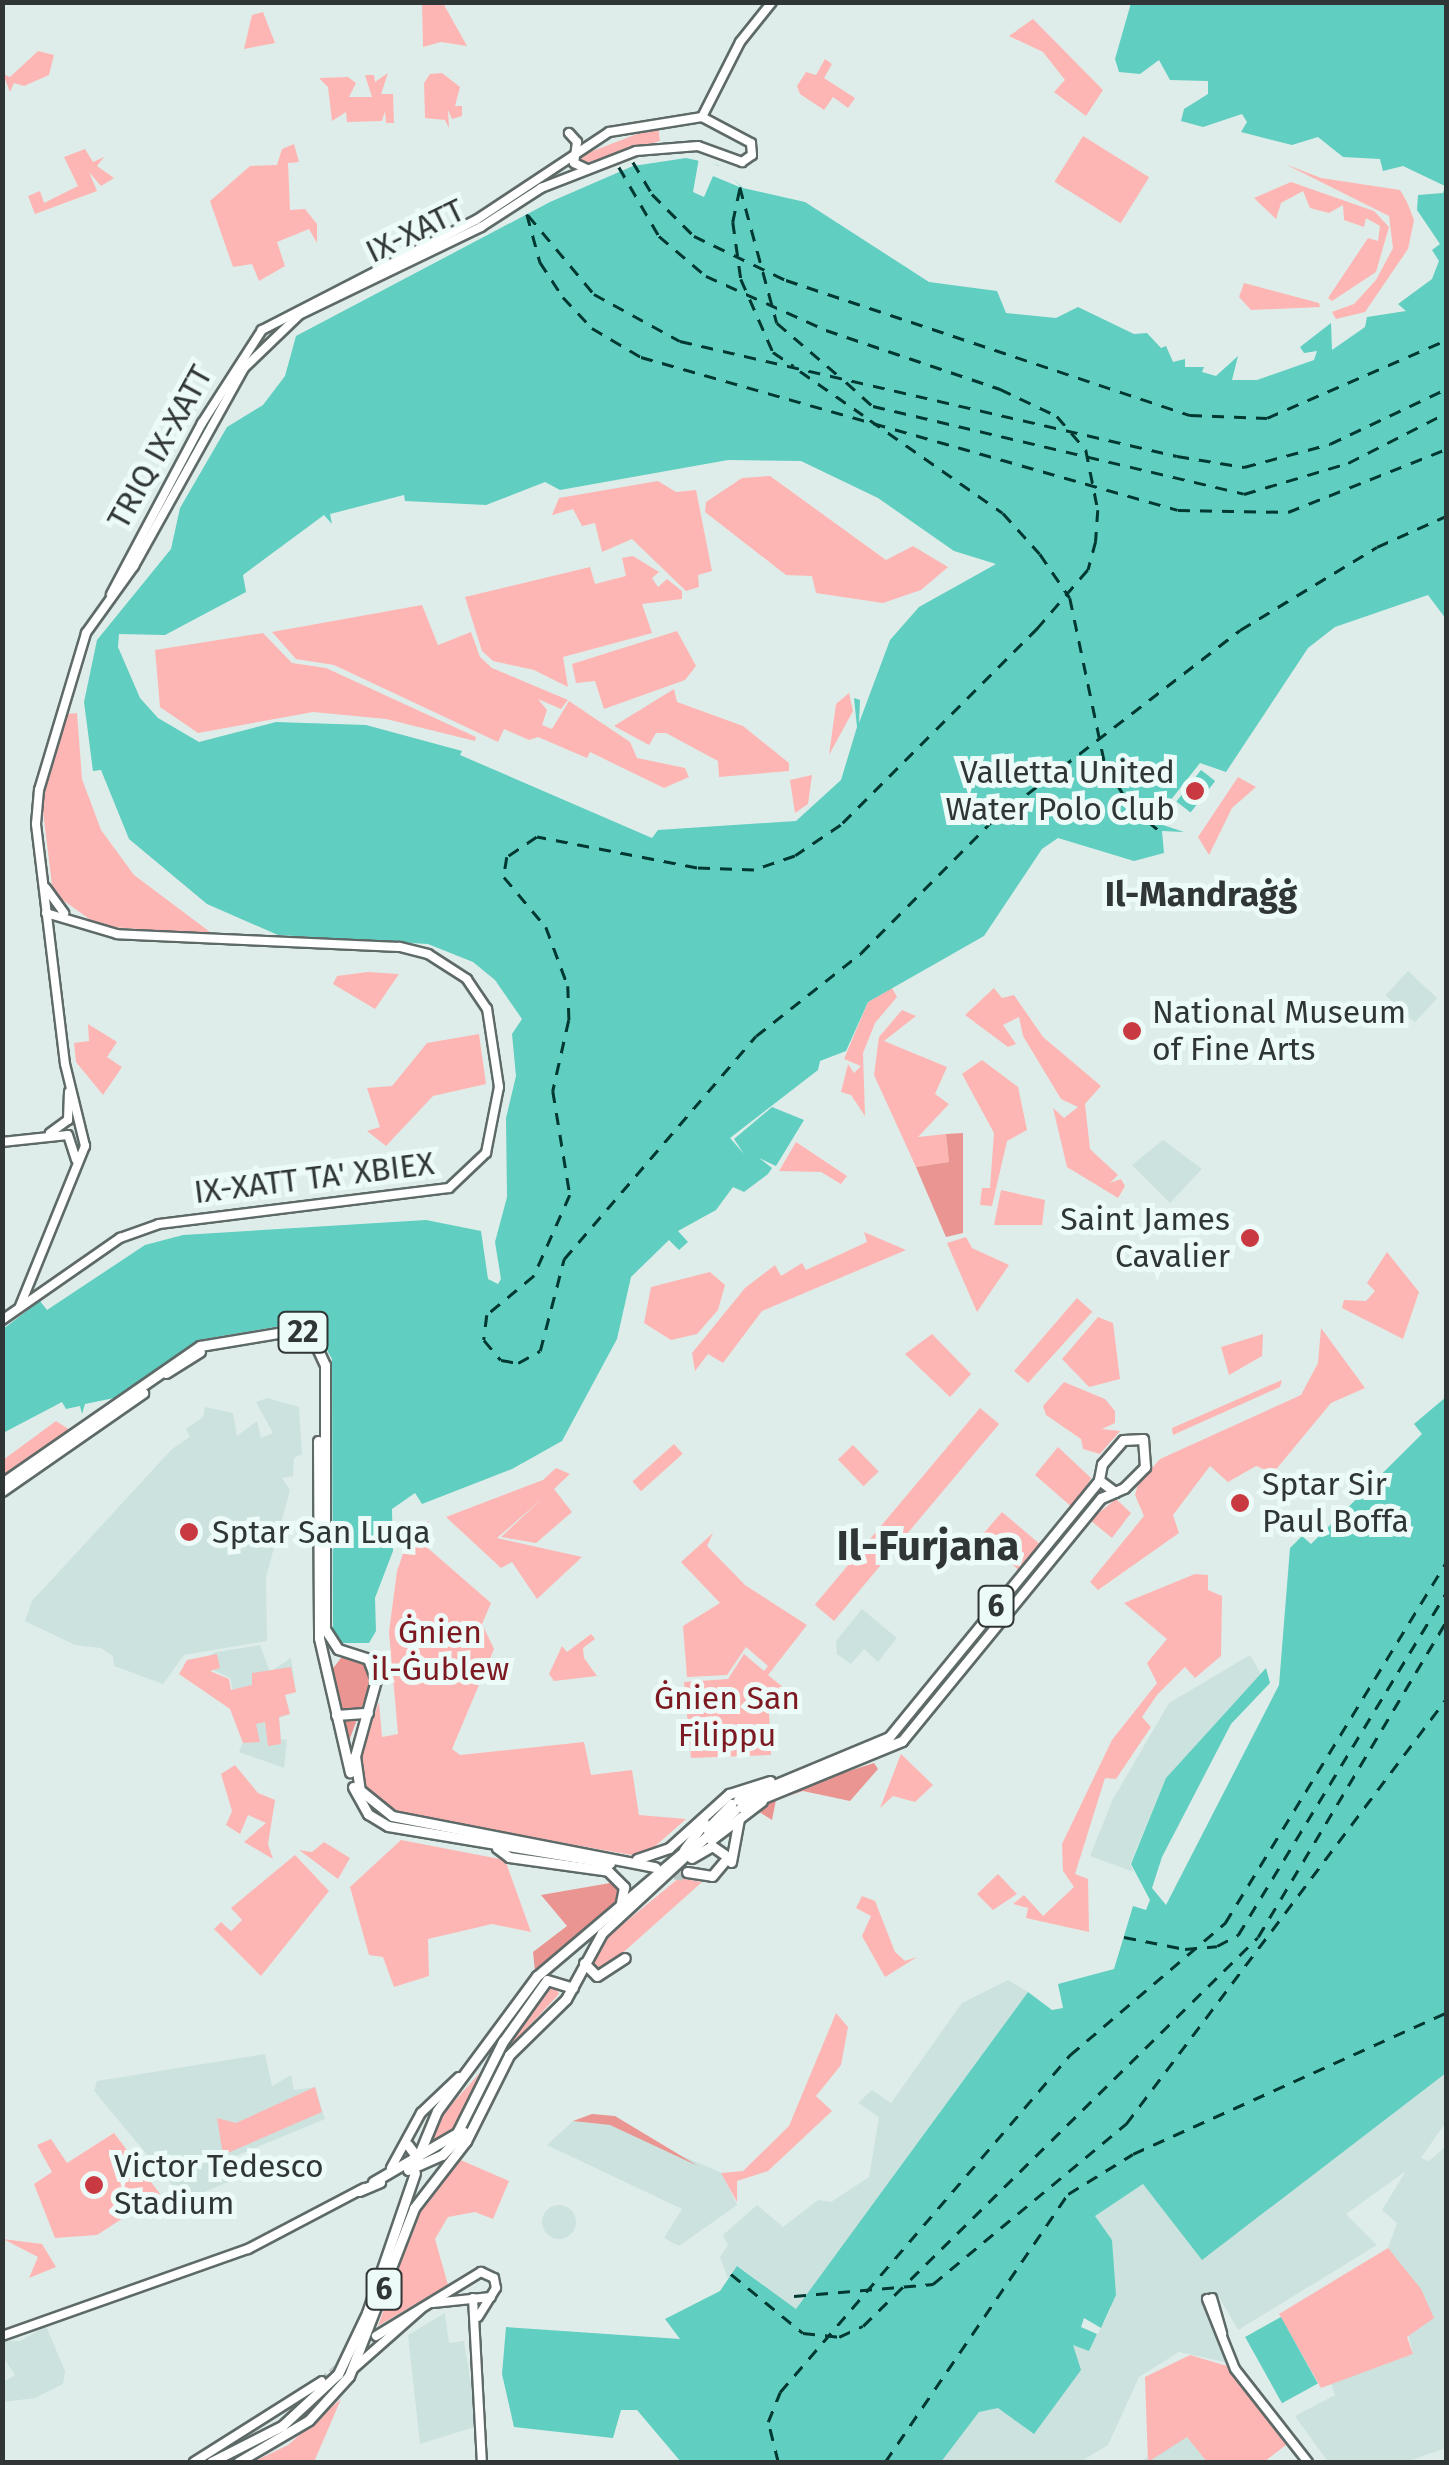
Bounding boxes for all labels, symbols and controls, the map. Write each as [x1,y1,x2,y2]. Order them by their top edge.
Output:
street label: IX-XATT [360,191,470,271]
street label: TRIQ IX-XATT [99,359,221,535]
place label: Valletta United Water Polo Club [945,754,1175,829]
marker: Valletta United Water Polo Club [1184,780,1206,802]
district label: Il-Mandraġġ [1105,873,1297,915]
place label: National Museum of Fine Arts [1152,994,1406,1069]
marker: National Museum of Fine Arts [1121,1020,1143,1042]
street label: IX-XATT TA' XBIEX [192,1144,436,1212]
place label: Saint James Cavalier [1060,1201,1230,1276]
marker: Saint James Cavalier [1239,1227,1261,1249]
road number: 22 [276,1307,330,1357]
place label: Sptar Sir Paul Boffa [1262,1466,1409,1541]
marker: Sptar Sir Paul Boffa [1227,1490,1253,1516]
place label: Sptar San Luqa [212,1513,431,1551]
marker: Sptar San Luqa [176,1519,202,1545]
district label: Il-Furjana [837,1521,1019,1571]
road number: 6 [976,1581,1016,1631]
park label: Ġnien il-Ġublew [371,1614,509,1689]
park label: Ġnien San Filippu [654,1680,800,1755]
place label: Victor Tedesco Stadium [114,2148,324,2223]
marker: Victor Tedesco Stadium [83,2174,105,2196]
road number: 6 [364,2264,404,2314]

